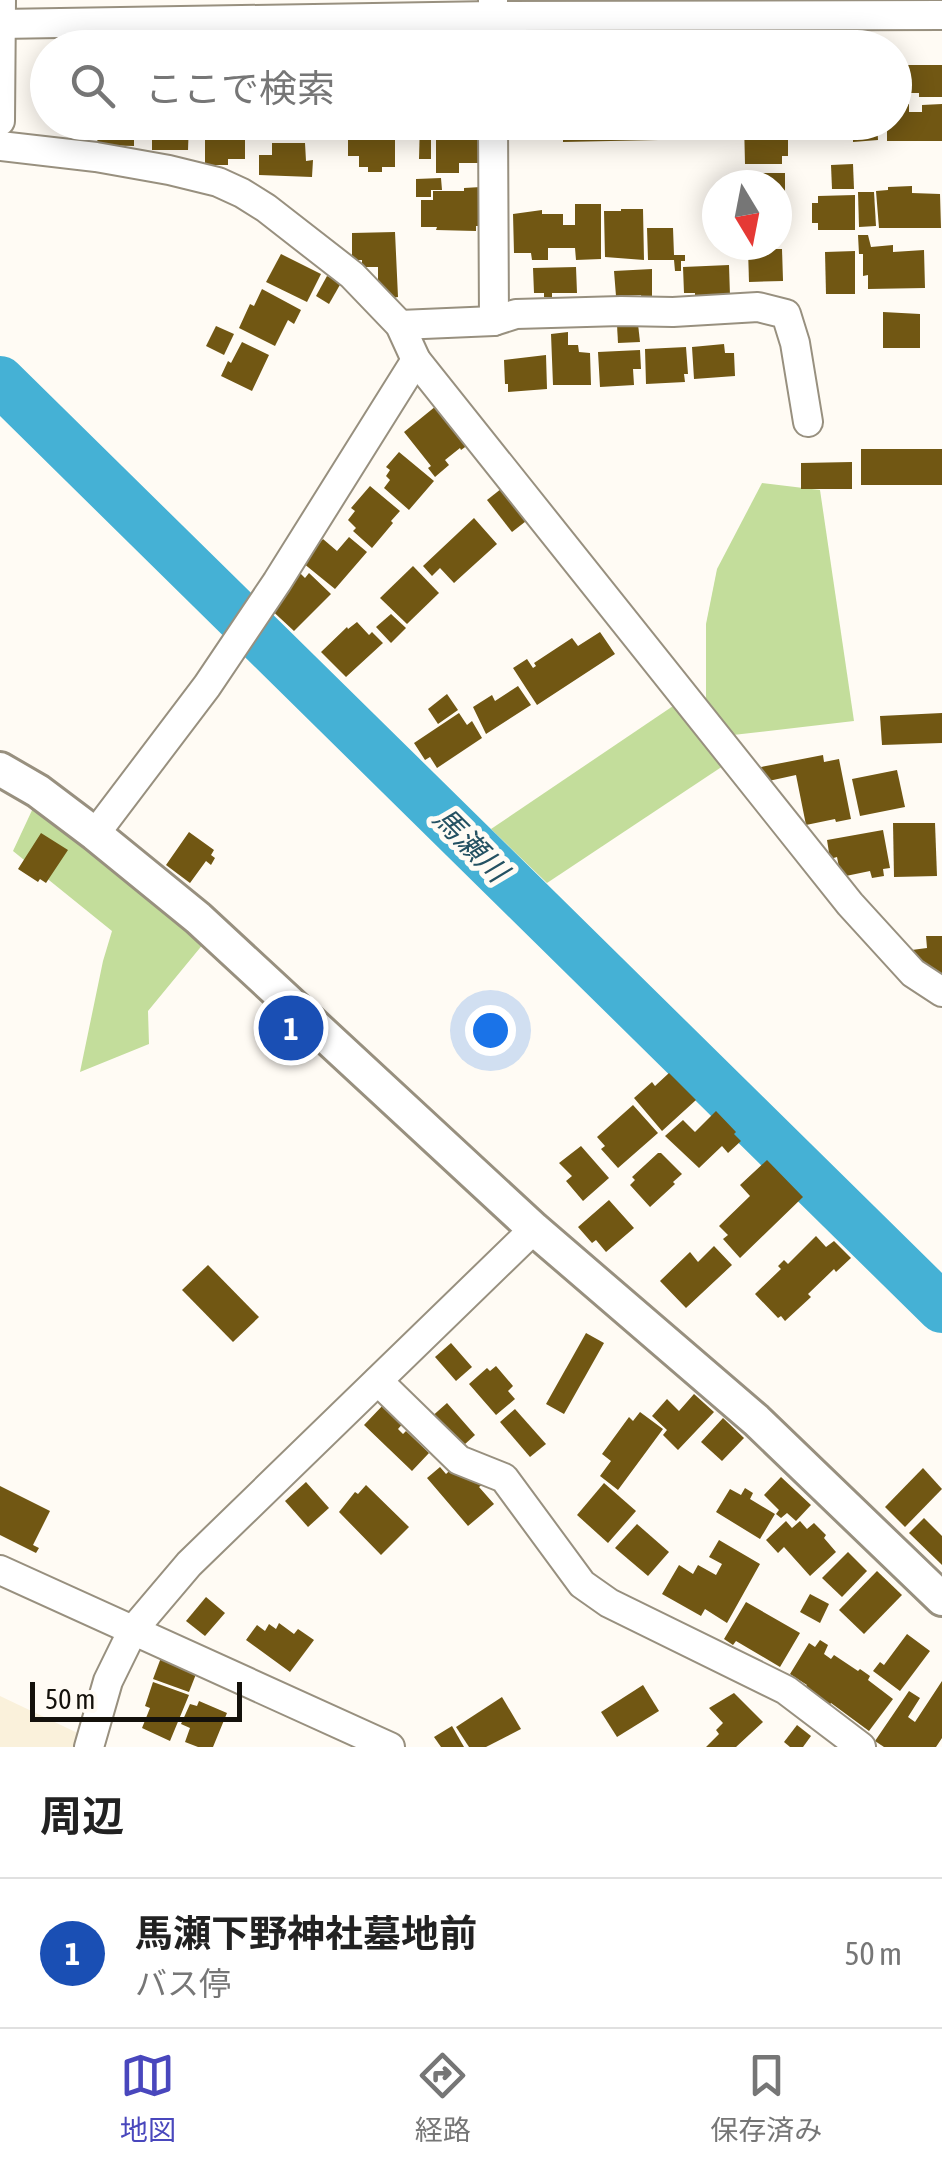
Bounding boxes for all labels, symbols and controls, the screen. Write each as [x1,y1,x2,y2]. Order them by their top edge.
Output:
search box [30,30,912,140]
icon: search [65,58,120,113]
text: ここで検索 [145,67,335,110]
north arrow [702,170,792,260]
water label: 馬瀬川 [427,800,517,890]
pin: 1 [258,990,324,1066]
your location [465,1005,516,1056]
scale bar [30,1677,242,1722]
text: 50 m [45,1683,95,1715]
text: 周辺 [40,1792,124,1840]
text: 馬瀬下野神社墓地前 [135,1912,477,1955]
text: 1 [65,1935,80,1972]
text: 50 m [844,1935,902,1972]
text: バス停 [135,1965,231,2002]
tab: 地図 [120,2048,176,2148]
tab: 経路 [415,2048,471,2148]
tab: 保存済み [710,2048,822,2148]

